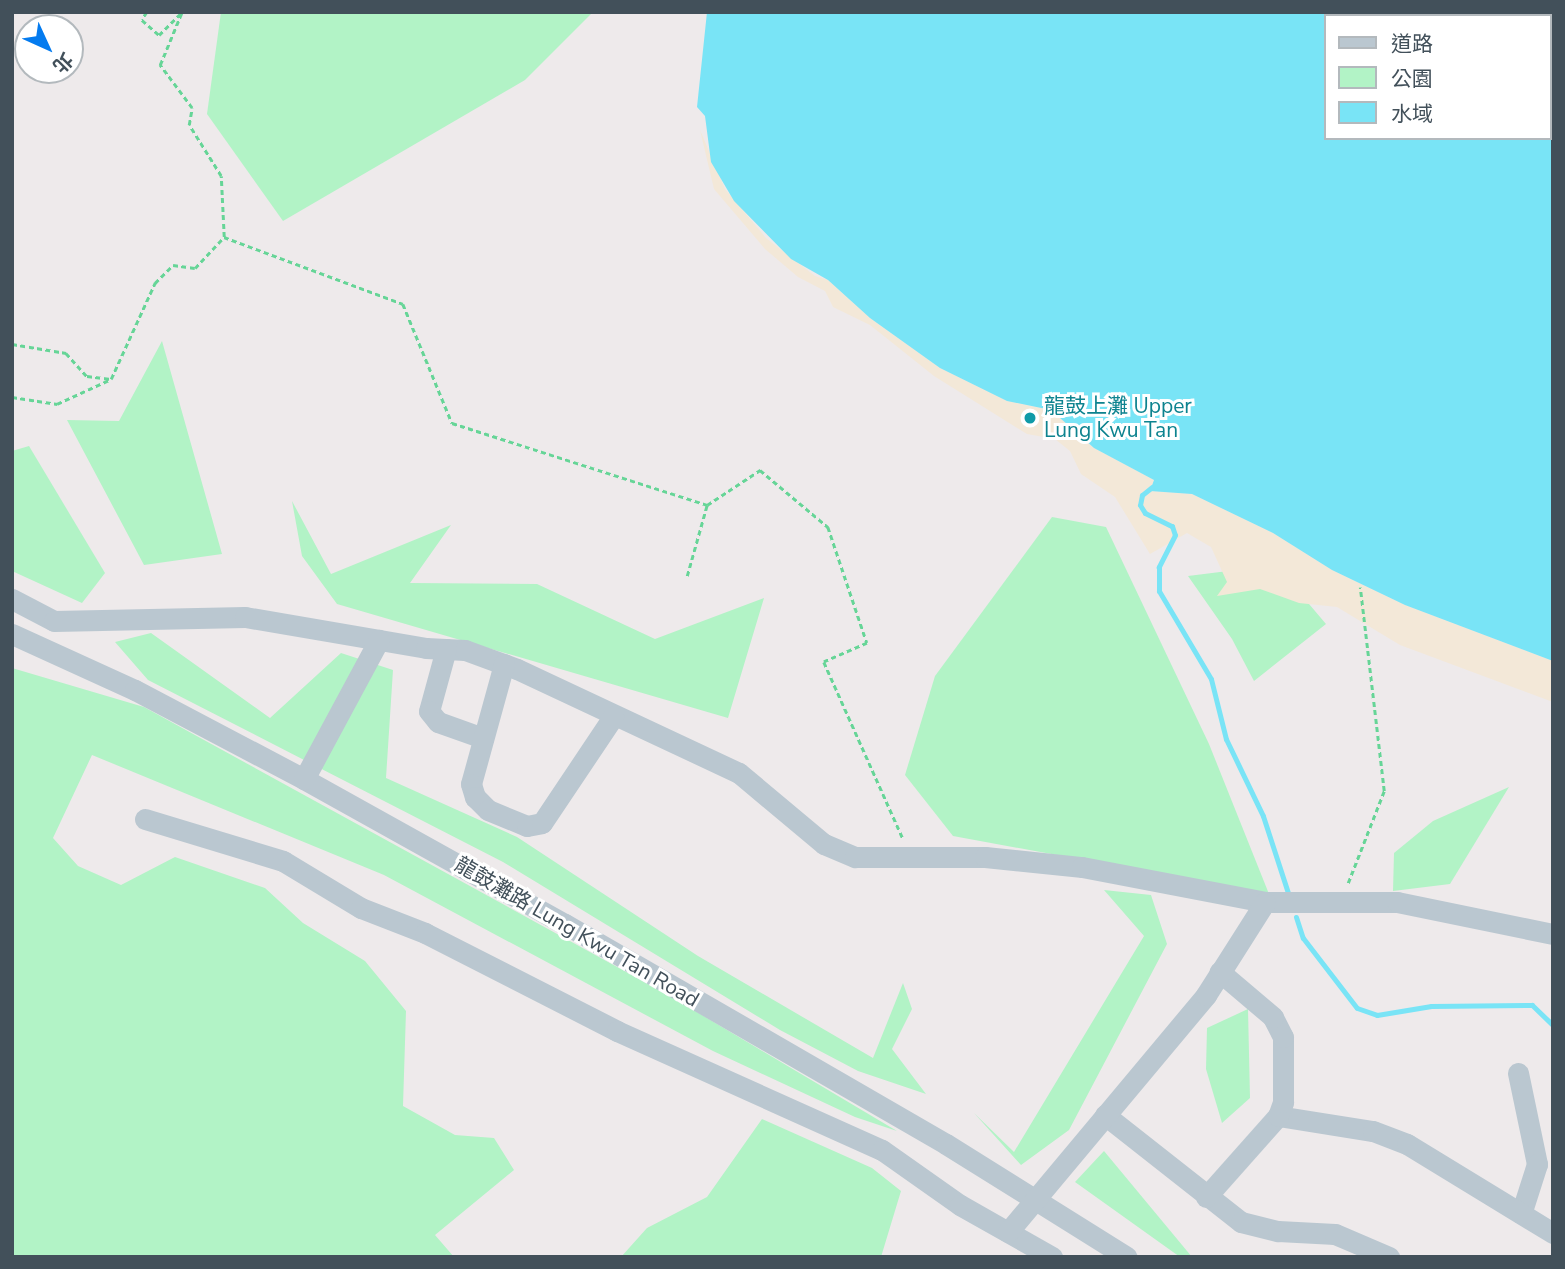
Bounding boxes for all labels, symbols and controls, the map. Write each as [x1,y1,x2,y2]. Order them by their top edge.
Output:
north arrow [14,14,84,84]
legend [1324,14,1551,140]
text: 道路 [1391,30,1433,58]
text: 北 [47,47,78,78]
text: 公園 [1391,65,1433,93]
text: 水域 [1391,100,1433,128]
place label: 龍鼓上灘 Upper Lung Kwu Tan [1044,393,1192,443]
marker: 龍鼓上灘 Upper Lung Kwu Tan [1022,410,1038,426]
street label: 龍鼓灘路 Lung Kwu Tan Road [450,852,704,1012]

